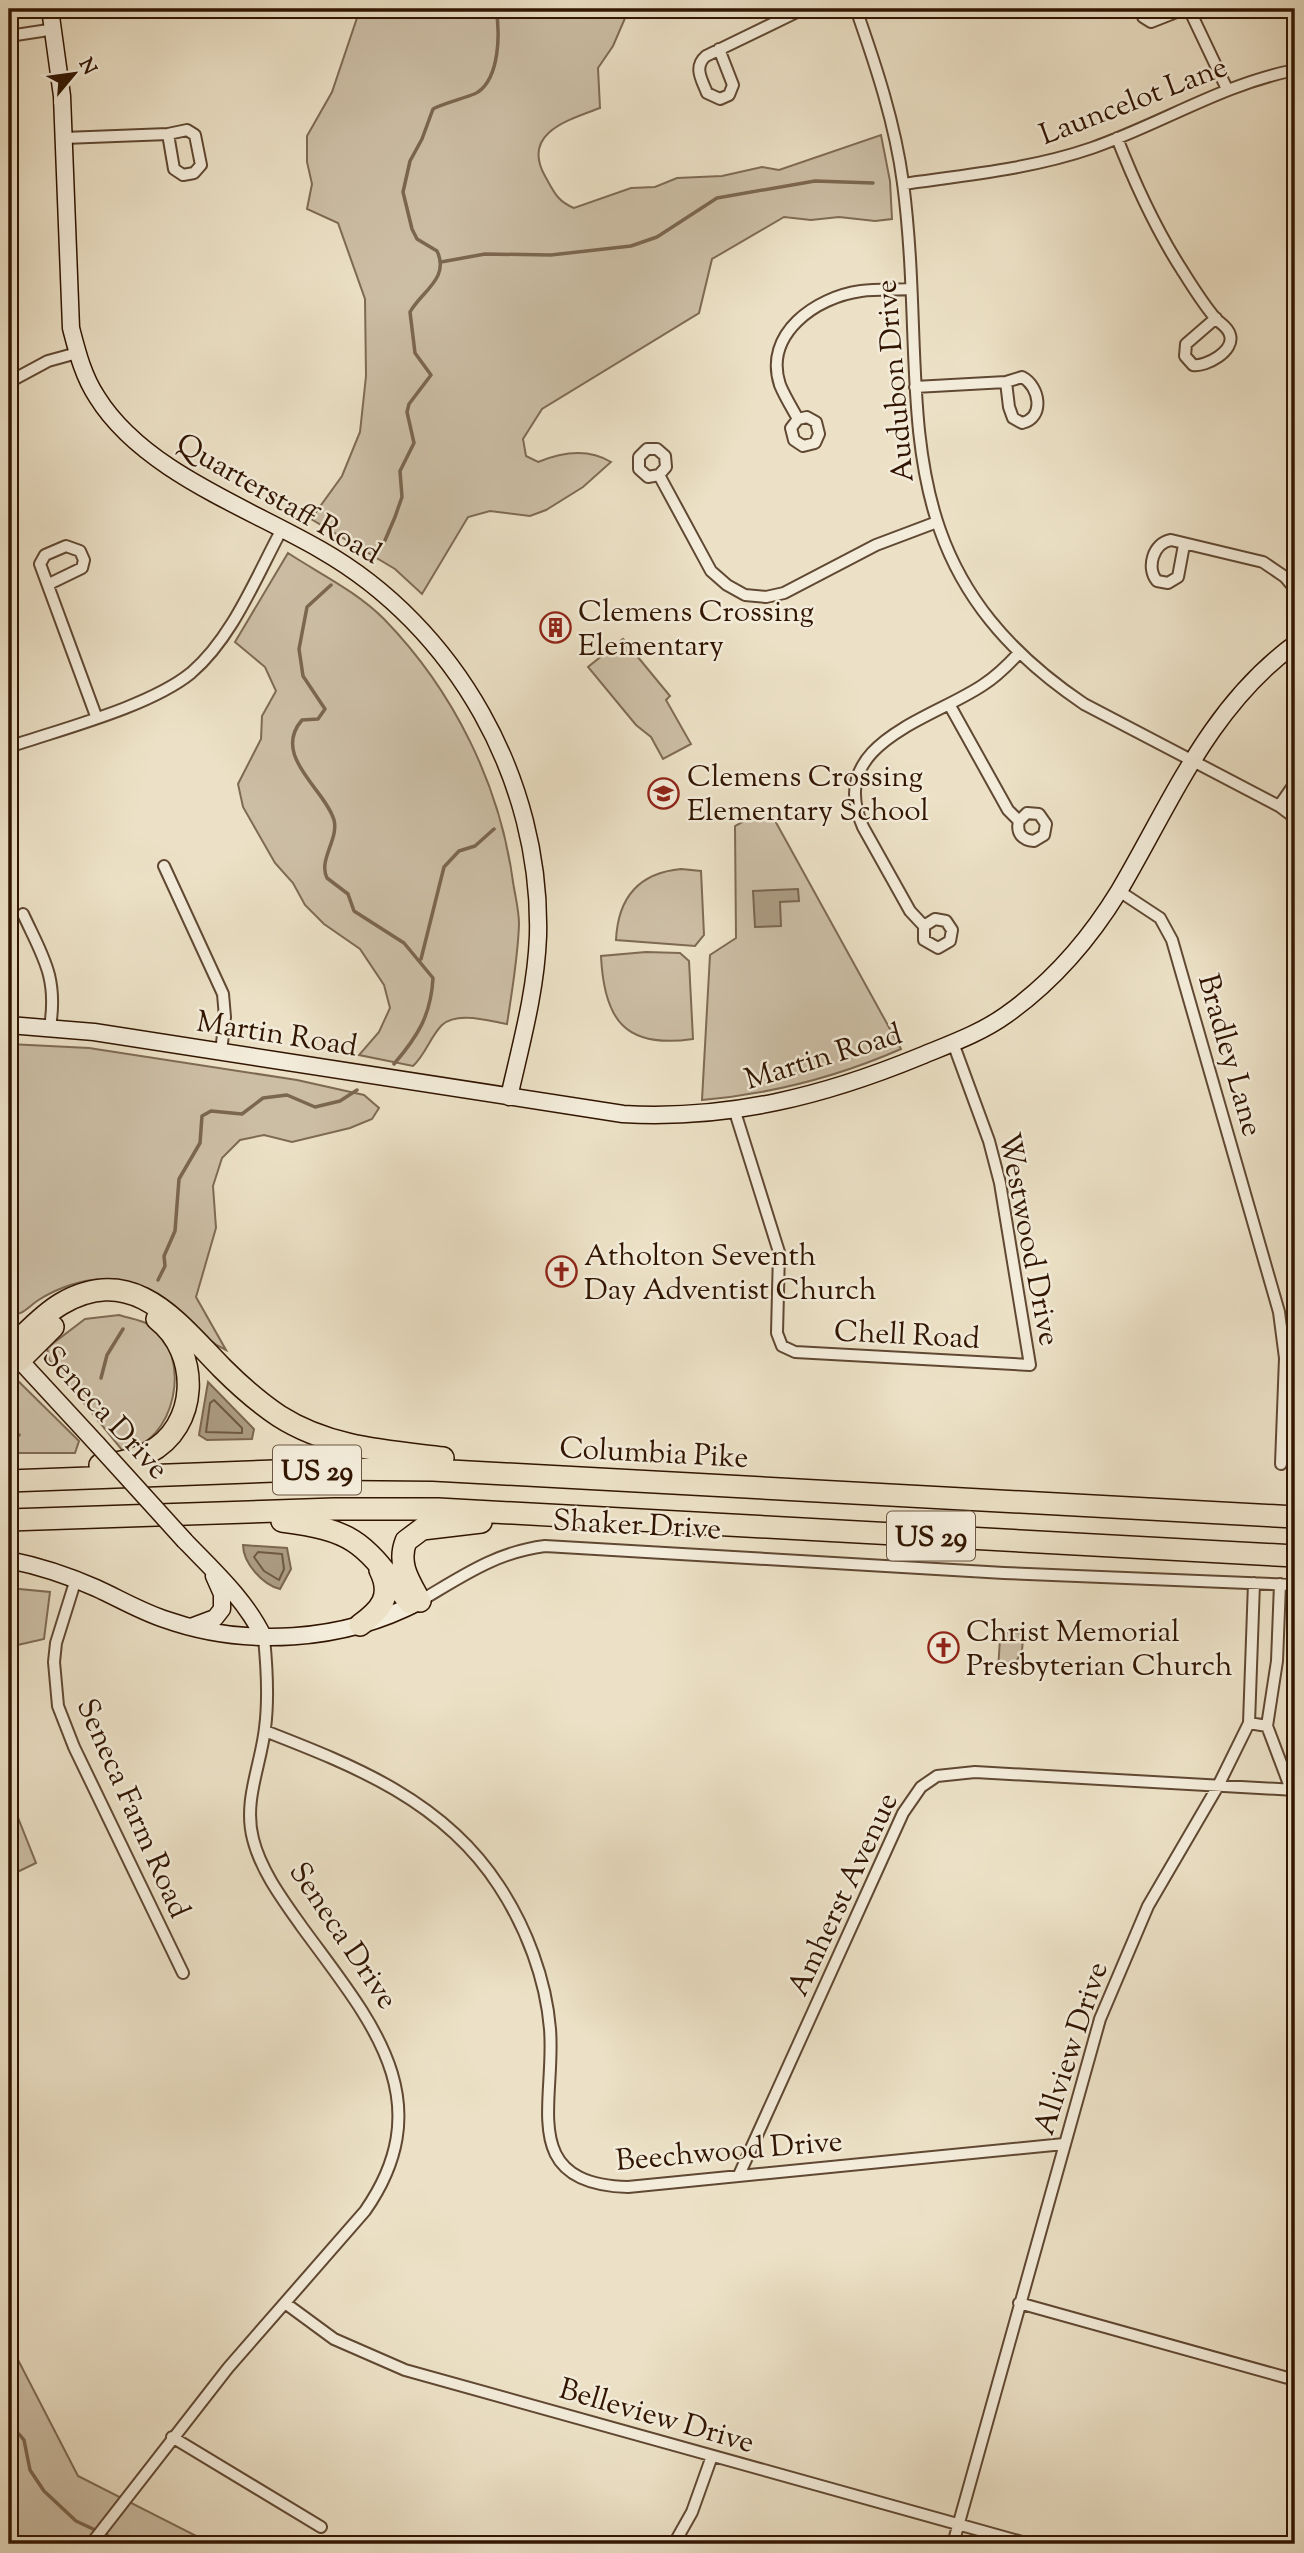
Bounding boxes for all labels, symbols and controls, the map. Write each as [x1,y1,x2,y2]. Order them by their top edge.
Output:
north arrow [38,38,108,108]
street label: Launcelot Lane [1034,47,1234,158]
text: N [71,54,102,80]
street label: Audubon Drive [866,278,927,484]
street label: Quarterstaff Road [167,424,388,576]
place label: Clemens Crossing Elementary [578,592,814,669]
building icon: Clemens Crossing Elementary [538,611,572,645]
place label: Clemens Crossing Elementary School [687,757,929,834]
school or university icon: Clemens Crossing Elementary School [647,776,681,810]
street label: Bradley Lane [1185,970,1272,1142]
street label: Martin Road [193,1002,360,1069]
street label: Martin Road [740,1014,908,1103]
street label: Westwood Drive [986,1129,1069,1350]
place label: Atholton Seventh Day Adventist Church [584,1236,877,1313]
church icon: Atholton Seventh Day Adventist Church [544,1255,578,1289]
street label: Chell Road [833,1311,981,1362]
street label: Seneca Drive [31,1337,178,1490]
street label: Columbia Pike [558,1428,750,1481]
road number: US 29 [273,1446,361,1494]
street label: Shaker Drive [551,1501,722,1552]
road number: US 29 [887,1512,975,1560]
place label: Christ Memorial Presbyterian Church [966,1612,1233,1689]
church icon: Christ Memorial Presbyterian Church [926,1631,960,1665]
street label: Seneca Farm Road [64,1692,199,1926]
street label: Amherst Avenue [778,1786,910,2004]
street label: Seneca Drive [277,1854,407,2019]
street label: Allview Drive [1024,1957,1121,2141]
street label: Beechwood Drive [614,2121,844,2184]
street label: Belleview Drive [554,2369,759,2466]

